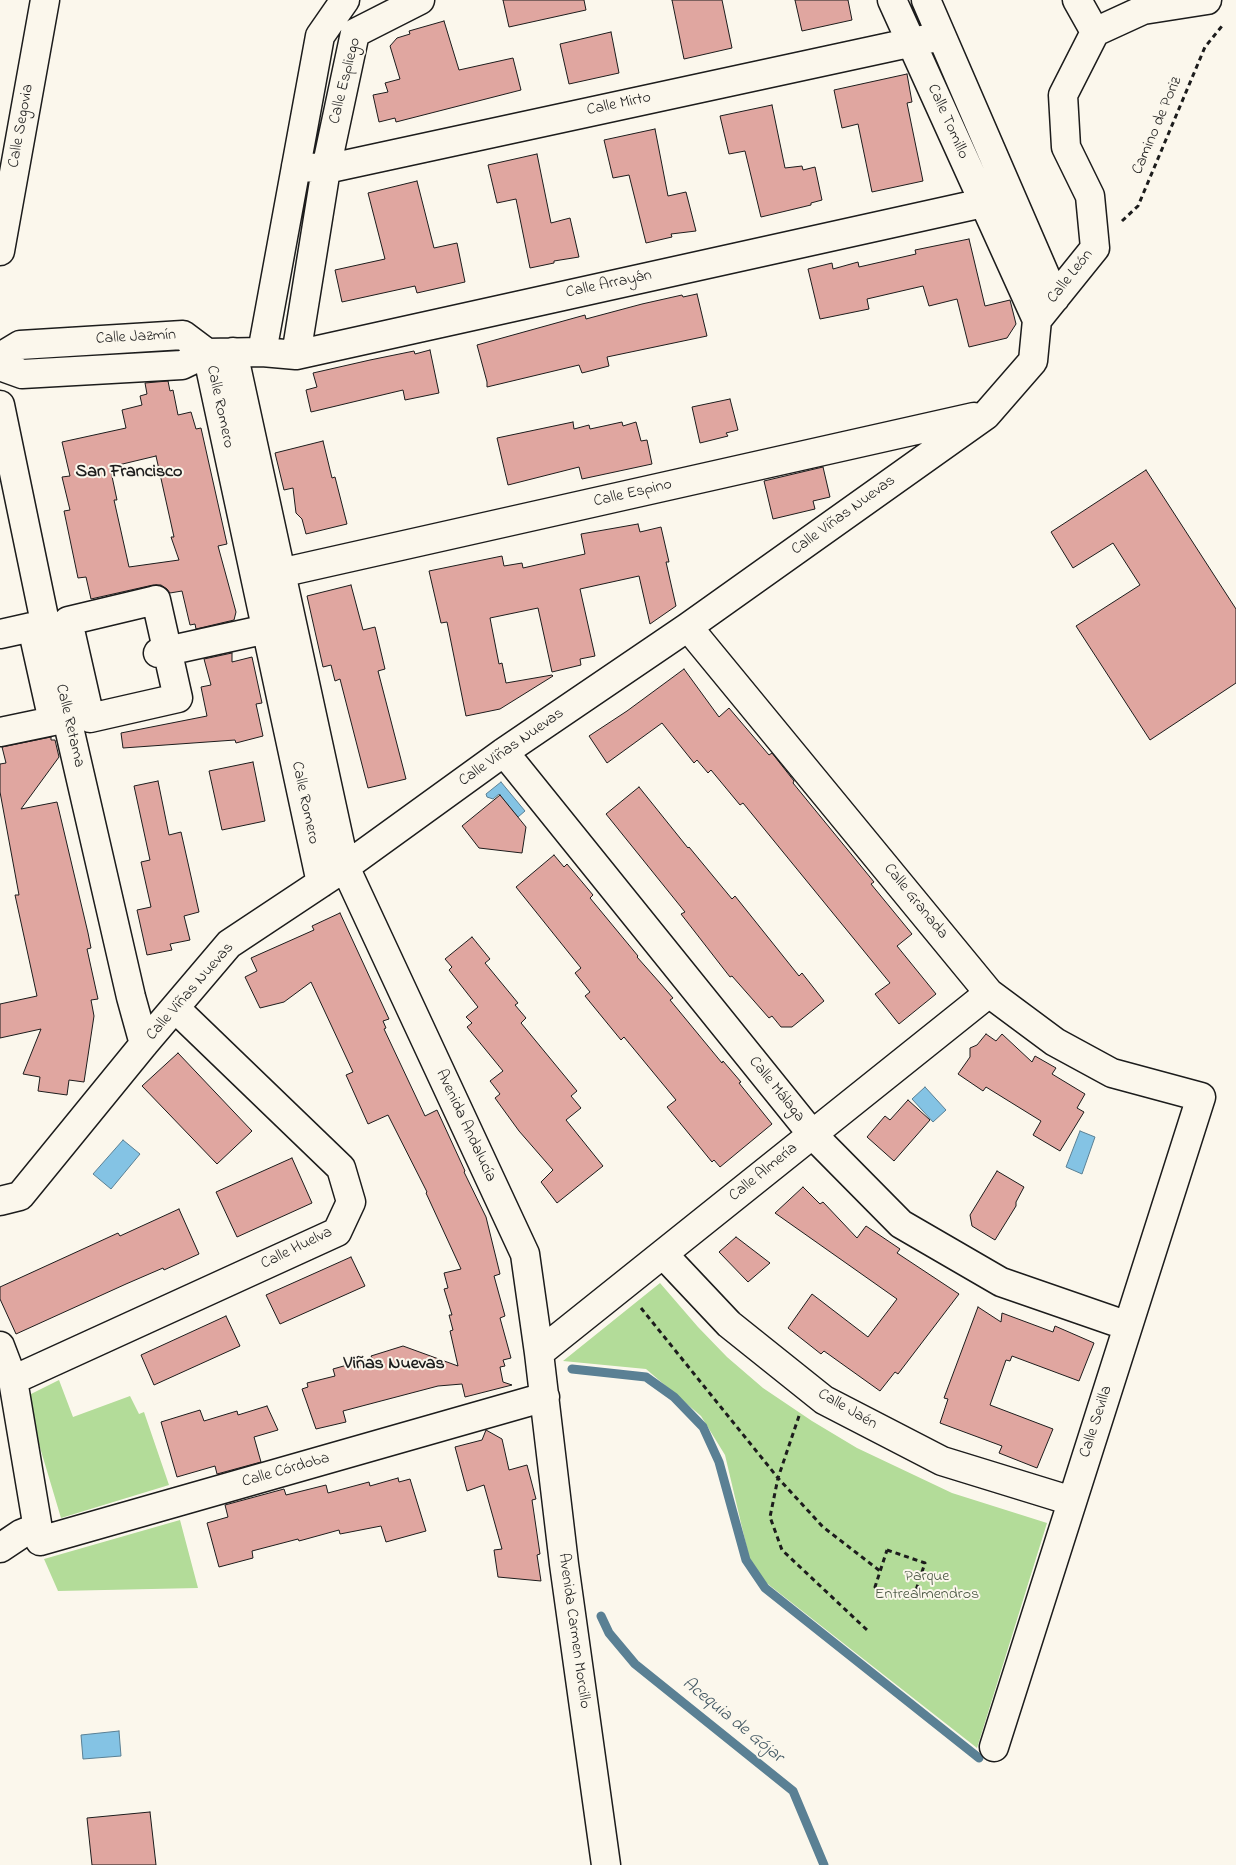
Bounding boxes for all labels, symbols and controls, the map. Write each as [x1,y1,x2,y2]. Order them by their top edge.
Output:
street label: Calle Espliego [326,36,366,126]
street label: Camino de Poriz [1129,74,1187,178]
street label: Calle Tomillo [922,82,972,162]
street label: Calle Segovia [5,83,39,169]
street label: Calle Mirto [585,89,653,121]
street label: Calle León [1044,246,1098,308]
street label: Calle Arrayán [564,267,654,303]
street label: Calle Jazmín [95,326,177,350]
street label: Calle Romero [201,364,237,450]
district label: San Francisco [76,462,182,484]
street label: Calle Viñas Nuevas [788,472,900,560]
street label: Calle Espino [592,476,674,512]
street label: Calle Retama [50,682,88,770]
street label: Calle Viñas Nuevas [456,705,568,791]
street label: Calle Romero [286,760,322,846]
street label: Calle Granada [879,860,951,944]
street label: Calle Viñas Nuevas [143,939,239,1045]
street label: Calle Málaga [744,1053,808,1127]
street label: Avenida Andalucía [431,1067,499,1185]
street label: Calle Almería [726,1140,802,1206]
street label: Calle Huelva [258,1223,336,1275]
district label: Viñas Nuevas [343,1354,445,1376]
street label: Calle Sevilla [1076,1384,1118,1460]
street label: Calle Jaén [814,1385,880,1435]
street label: Calle Córdoba [240,1449,332,1493]
street label: Avenida Carmen Morcillo [553,1552,593,1710]
park label: Parque Entrealmendros [875,1567,979,1605]
water label: Acequia de Gójar [677,1674,787,1768]

